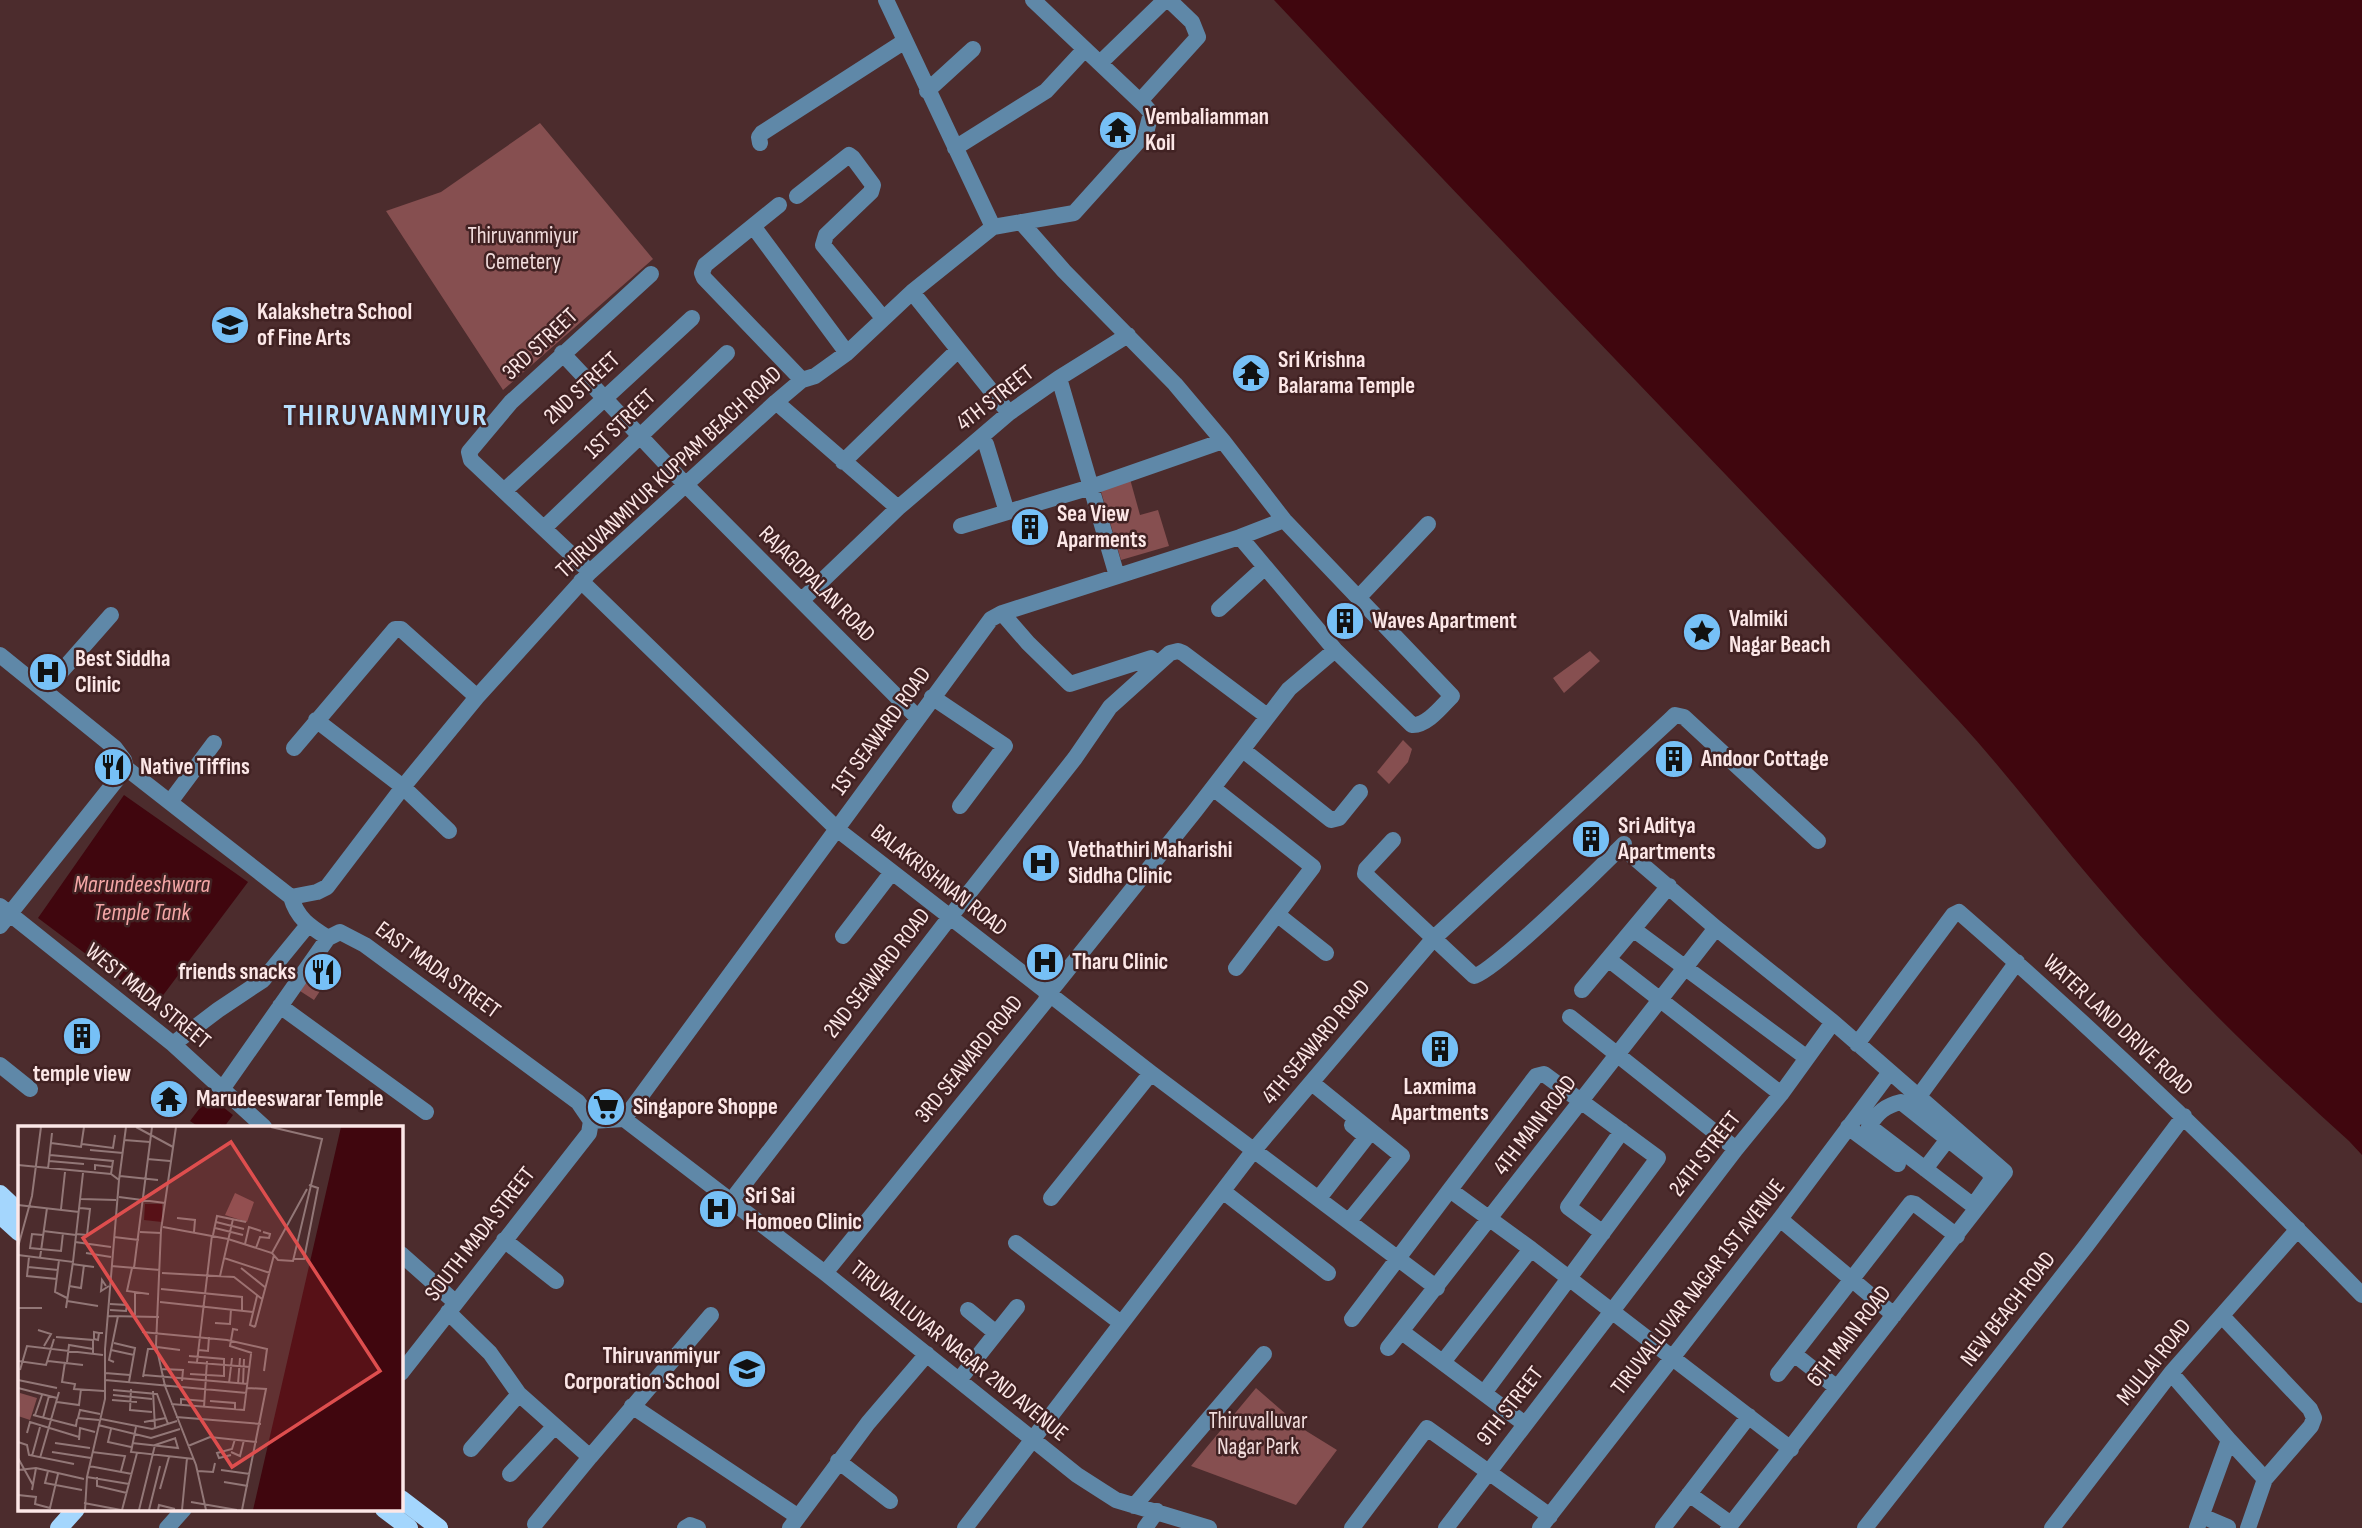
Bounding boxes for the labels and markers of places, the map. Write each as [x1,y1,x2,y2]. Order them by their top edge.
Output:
place label: Vembaliamman Koil [1145,103,1269,157]
temple icon: Vembaliamman Koil [1097,109,1139,151]
place label: Kalakshetra School of Fine Arts [257,298,412,352]
school or university icon: Kalakshetra School of Fine Arts [209,304,251,346]
place label: Sri Krishna Balarama Temple [1278,346,1415,400]
temple icon: Sri Krishna Balarama Temple [1230,352,1272,394]
place label: Sea View Aparments [1056,500,1147,554]
building icon: Sea View Aparments [1009,506,1051,548]
building icon: Waves Apartment [1324,600,1366,642]
place label: Valmiki Nagar Beach [1729,605,1830,659]
place label: Waves Apartment [1372,607,1517,635]
place icon: Valmiki Nagar Beach [1681,611,1723,653]
place label: Best Siddha Clinic [75,645,171,699]
hospital icon: Best Siddha Clinic [27,651,69,693]
building icon: Andoor Cottage [1653,738,1695,780]
place label: Andoor Cottage [1700,745,1829,773]
restaurant icon: Native Tiffins [92,746,134,788]
place label: Native Tiffins [140,753,250,781]
place label: Sri Aditya Apartments [1617,812,1716,866]
building icon: Sri Aditya Apartments [1570,818,1612,860]
place label: Vethathiri Maharishi Siddha Clinic [1068,836,1232,890]
hospital icon: Vethathiri Maharishi Siddha Clinic [1020,842,1062,884]
hospital icon: Tharu Clinic [1024,941,1066,983]
place label: Tharu Clinic [1072,948,1168,976]
restaurant icon: friends snacks [302,951,344,993]
place label: friends snacks [178,958,296,986]
building icon: temple view [61,1015,103,1057]
building icon: Laxmima Apartments [1419,1028,1461,1070]
place label: temple view [33,1060,131,1088]
place label: Laxmima Apartments [1390,1073,1489,1127]
temple icon: Marudeeswarar Temple [148,1078,190,1120]
place label: Marudeeswarar Temple [196,1085,384,1113]
supermarket icon: Singapore Shoppe [585,1086,627,1128]
place label: Singapore Shoppe [633,1093,778,1121]
place label: Sri Sai Homoeo Clinic [745,1182,862,1236]
hospital icon: Sri Sai Homoeo Clinic [697,1188,739,1230]
place label: Thiruvanmiyur Corporation School [564,1342,720,1396]
school or university icon: Thiruvanmiyur Corporation School [726,1348,768,1390]

